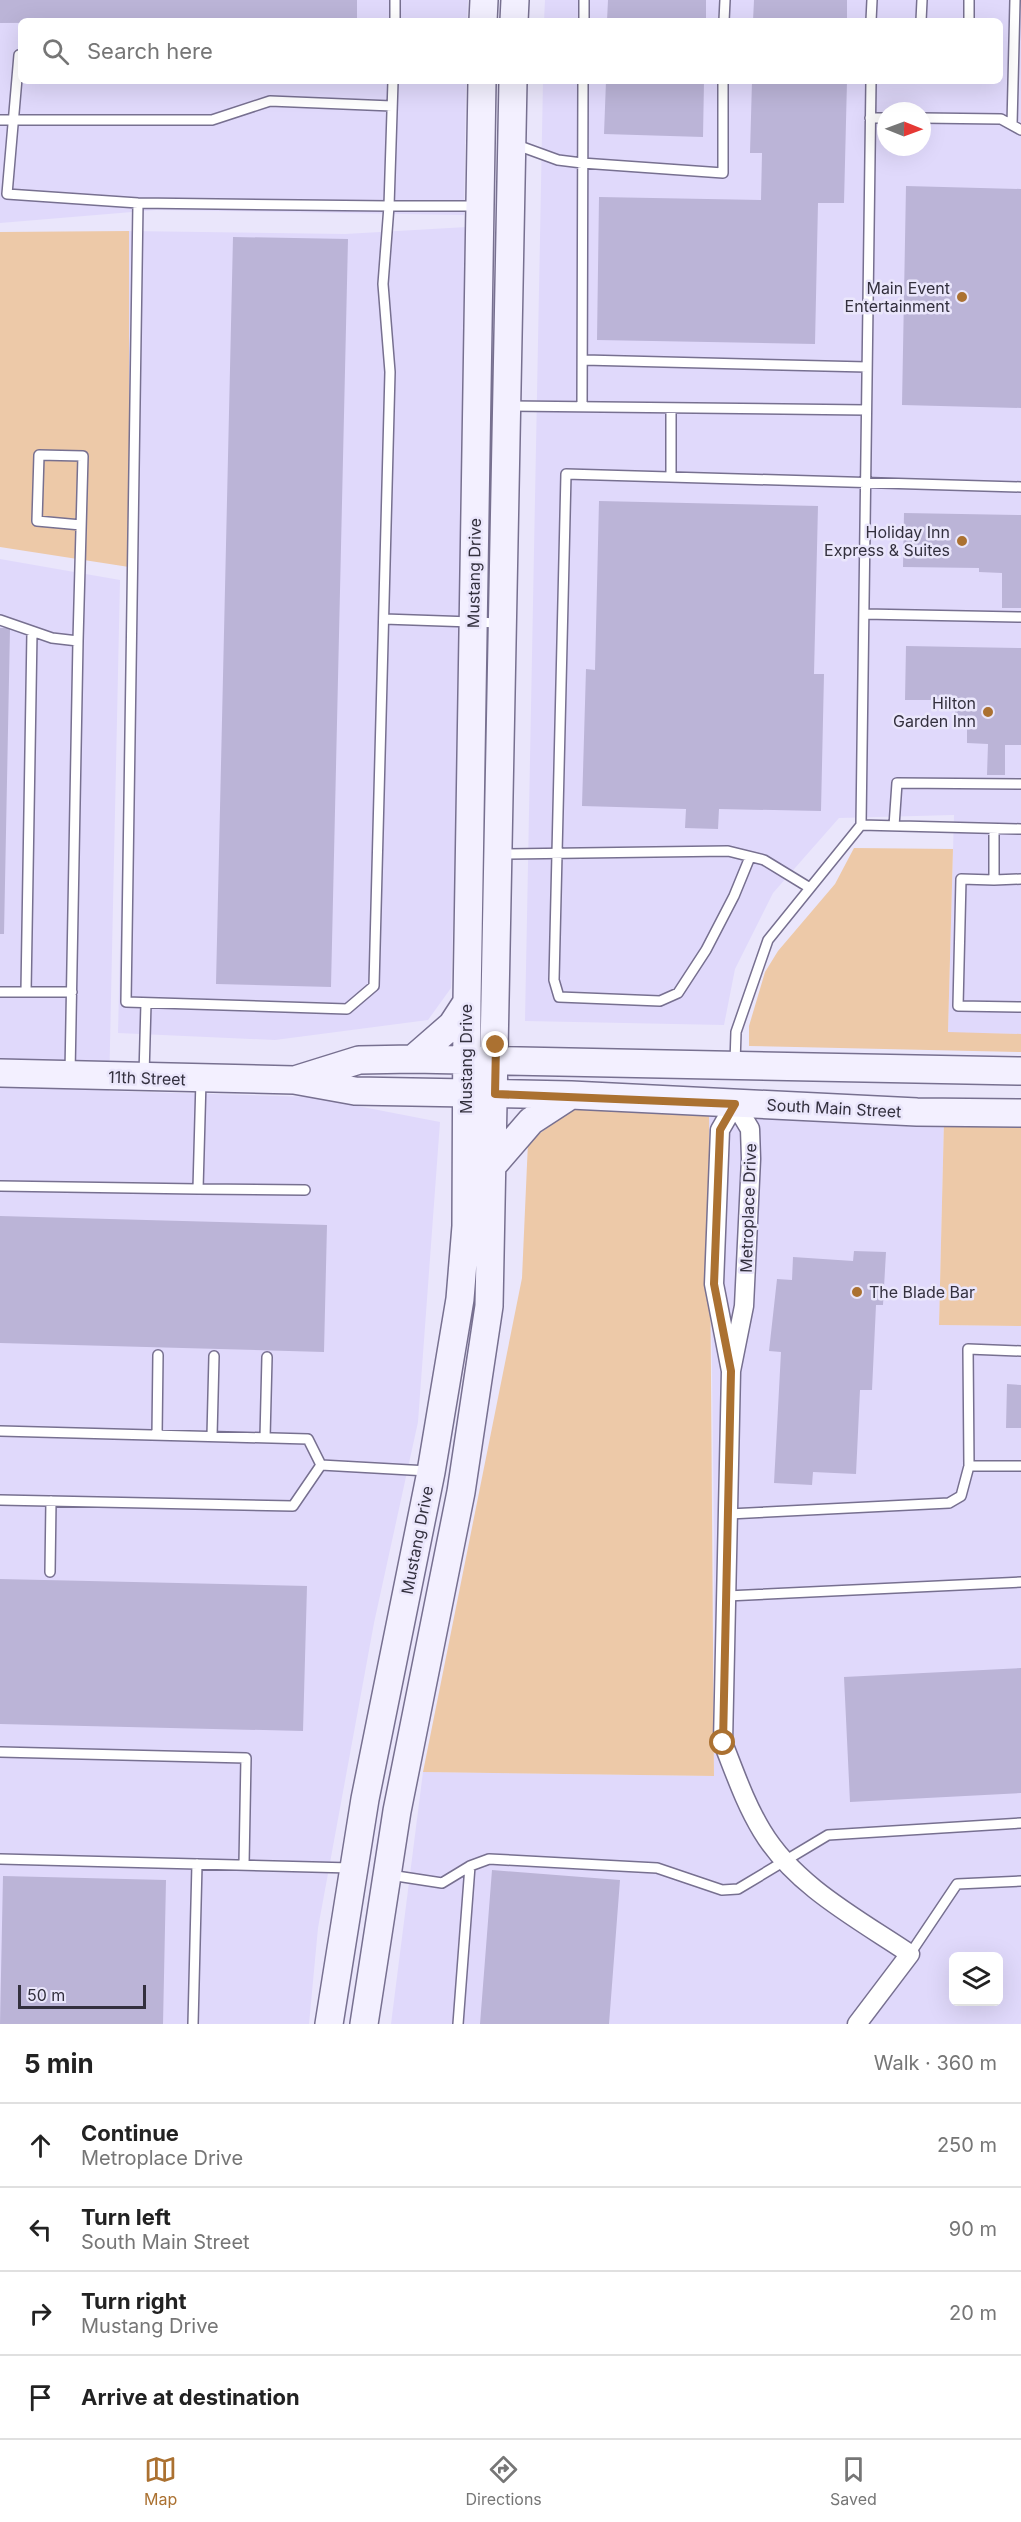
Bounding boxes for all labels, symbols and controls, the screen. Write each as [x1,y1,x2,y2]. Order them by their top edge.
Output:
search box [18,18,1003,84]
icon: search [39,35,72,68]
text: Search here [87,38,213,64]
north arrow [877,102,931,156]
place label: Main Event Entertainment [845,278,950,316]
marker: Main Event Entertainment [955,290,969,304]
street label: Mustang Drive [463,518,485,628]
place label: Holiday Inn Express & Suites [824,522,950,560]
marker: Holiday Inn Express & Suites [955,534,969,548]
place label: Hilton Garden Inn [893,693,976,731]
marker: Hilton Garden Inn [981,705,995,719]
street label: Mustang Drive [456,1004,476,1114]
route end [482,1031,508,1057]
street label: 11th Street [108,1067,186,1089]
street label: South Main Street [766,1094,902,1122]
street label: Metroplace Drive [736,1143,760,1273]
place label: The Blade Bar [869,1282,975,1302]
marker: The Blade Bar [850,1285,864,1299]
street label: Mustang Drive [397,1484,437,1596]
route start [709,1729,735,1755]
map controls [949,1952,1003,2006]
button: layers [949,1952,1003,2006]
scale bar [18,1982,146,2010]
text: 50 m [27,1985,65,2005]
text: 5 min [24,2048,94,2079]
text: Walk · 360 m [874,2051,997,2075]
text: Continue [81,2120,179,2146]
icon: ahead [24,2129,57,2162]
text: 250 m [937,2133,997,2157]
text: Metroplace Drive [81,2146,243,2170]
text: Turn left [81,2204,171,2230]
icon: left [24,2213,57,2246]
text: 90 m [949,2217,997,2241]
text: South Main Street [81,2230,250,2254]
text: Turn right [81,2288,187,2314]
icon: right [24,2297,57,2330]
text: 20 m [949,2301,997,2325]
text: Mustang Drive [81,2314,219,2338]
icon: arrive [24,2381,57,2414]
text: Arrive at destination [81,2384,300,2410]
tab: Map [144,2453,177,2509]
tab: Directions [466,2453,542,2509]
tab: Saved [830,2453,877,2509]

